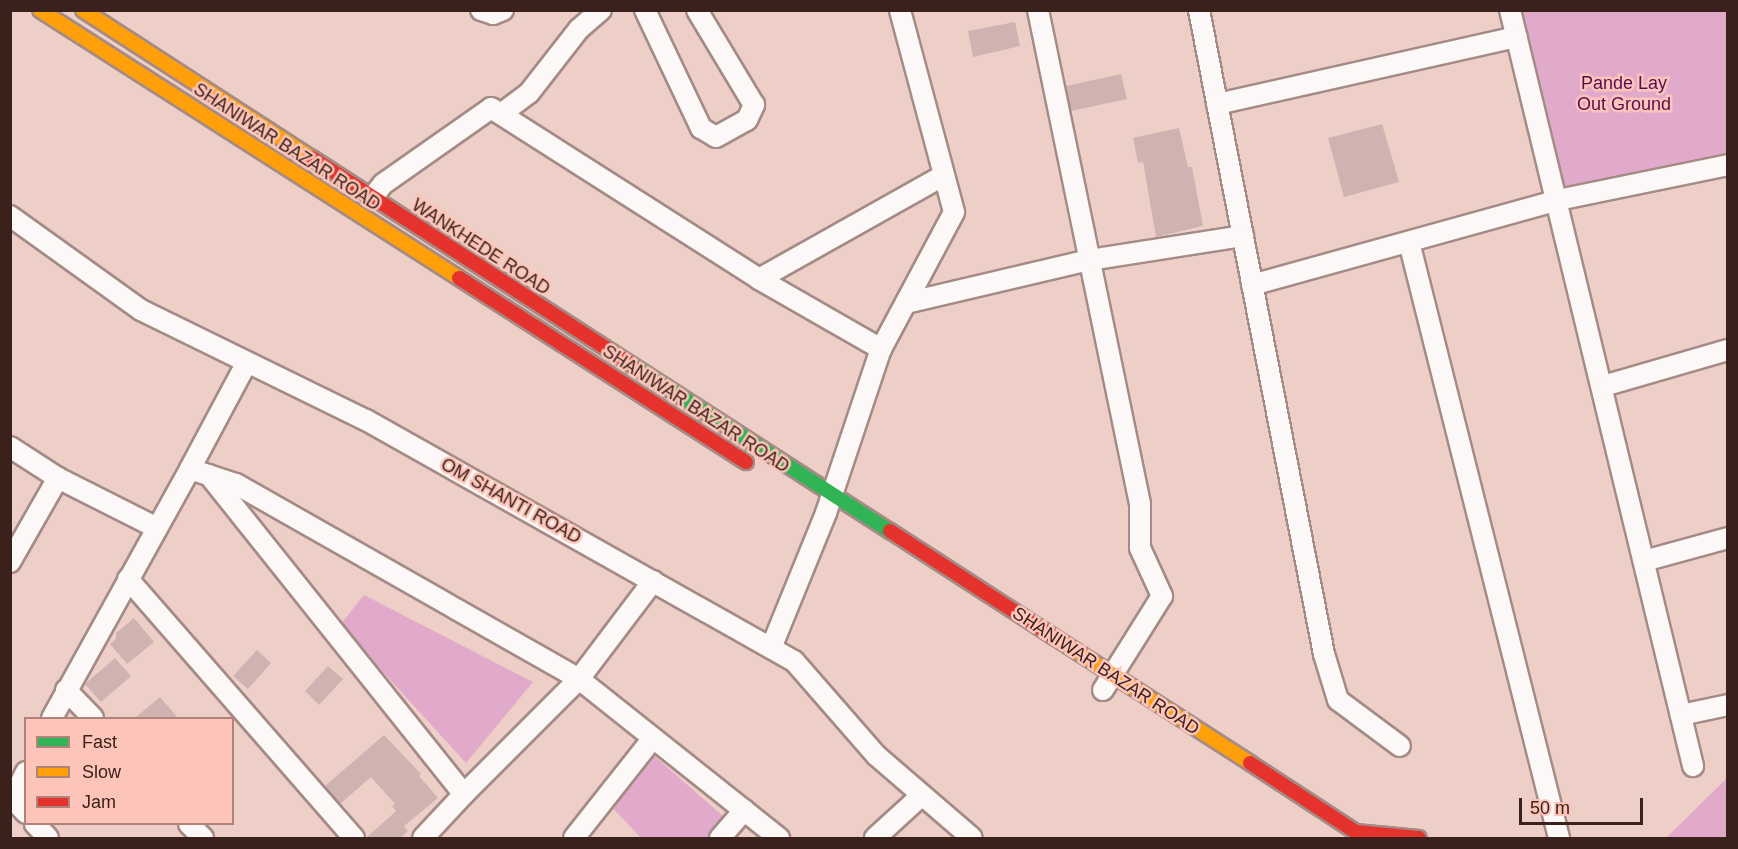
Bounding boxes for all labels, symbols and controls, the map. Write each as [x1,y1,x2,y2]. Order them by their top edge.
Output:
park label: Pande Lay Out Ground [1577,73,1671,116]
street label: SHANIWAR BAZAR ROAD [190,78,384,216]
street label: WANKHEDE ROAD [408,194,554,300]
street label: SHANIWAR BAZAR ROAD [599,340,793,478]
street label: OM SHANTI ROAD [437,453,585,549]
street label: SHANIWAR BAZAR ROAD [1009,602,1203,740]
legend [24,717,234,825]
text: Fast [82,732,117,752]
text: Slow [82,762,121,782]
scale bar [1522,786,1646,824]
text: Jam [82,792,116,812]
text: 50 m [1530,798,1570,818]

